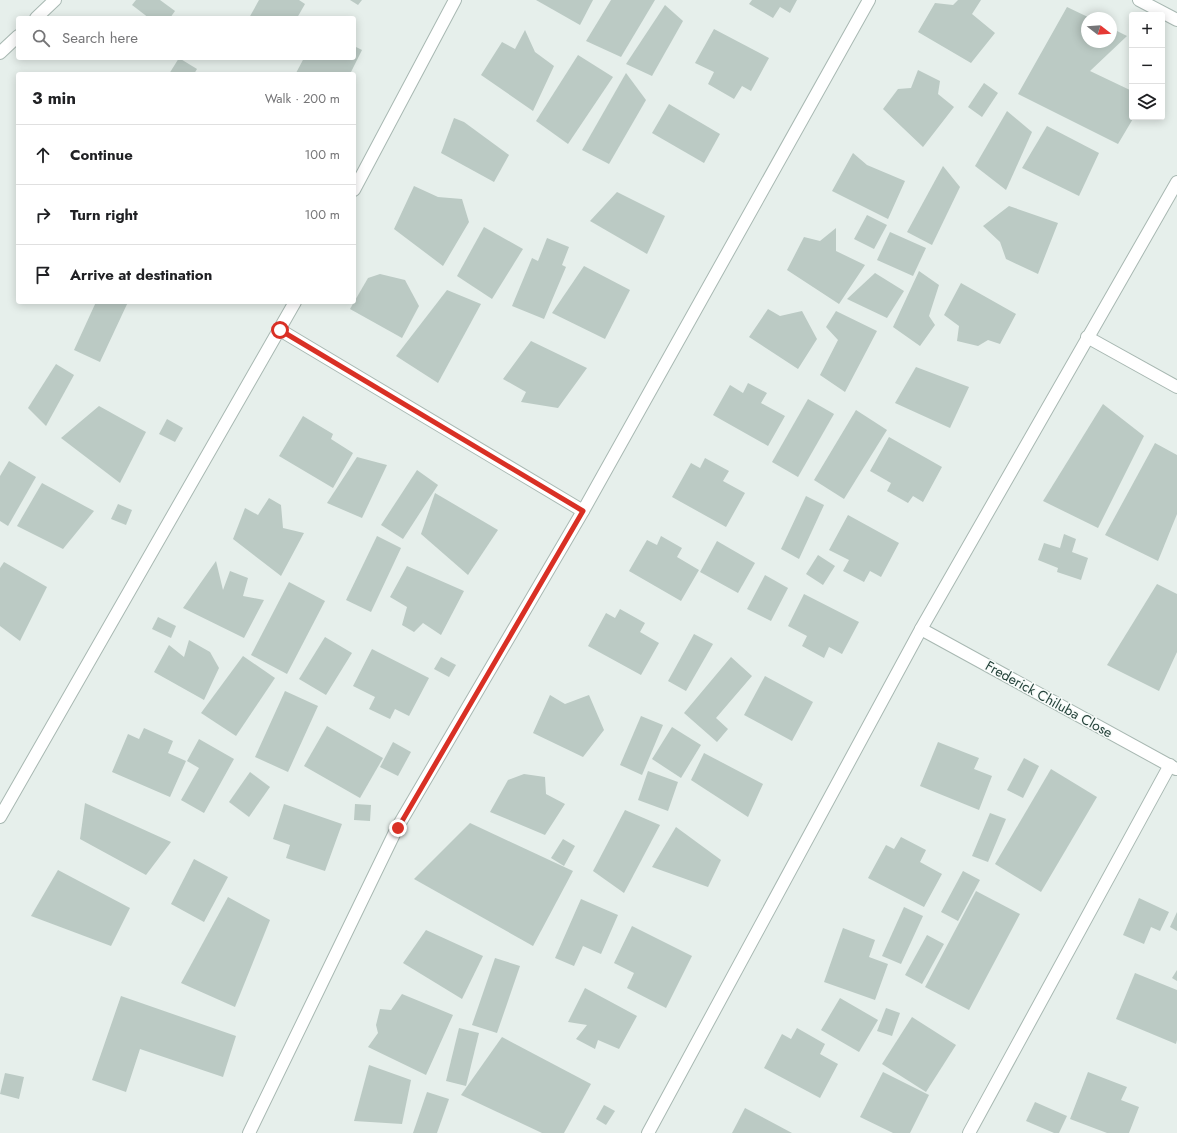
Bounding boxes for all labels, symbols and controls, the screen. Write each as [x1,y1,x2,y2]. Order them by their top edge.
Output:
north arrow [1081,12,1117,48]
map controls [1129,12,1165,120]
button: + [1129,12,1165,48]
search box [16,16,356,60]
icon: search [30,27,52,49]
text: Search here [62,27,138,49]
button: − [1129,48,1165,84]
button: layers [1129,84,1165,120]
text: 3 min [32,86,76,110]
text: Walk · 200 m [265,89,340,108]
icon: ahead [32,144,54,166]
text: Continue [70,144,133,166]
text: 100 m [305,145,340,164]
icon: right [32,204,54,226]
text: Turn right [70,204,138,226]
text: 100 m [305,205,340,224]
icon: arrive [32,264,54,286]
text: Arrive at destination [70,264,212,286]
route start [271,321,289,339]
street label: Frederick Chiluba Close [982,656,1116,742]
route end [389,819,407,837]

